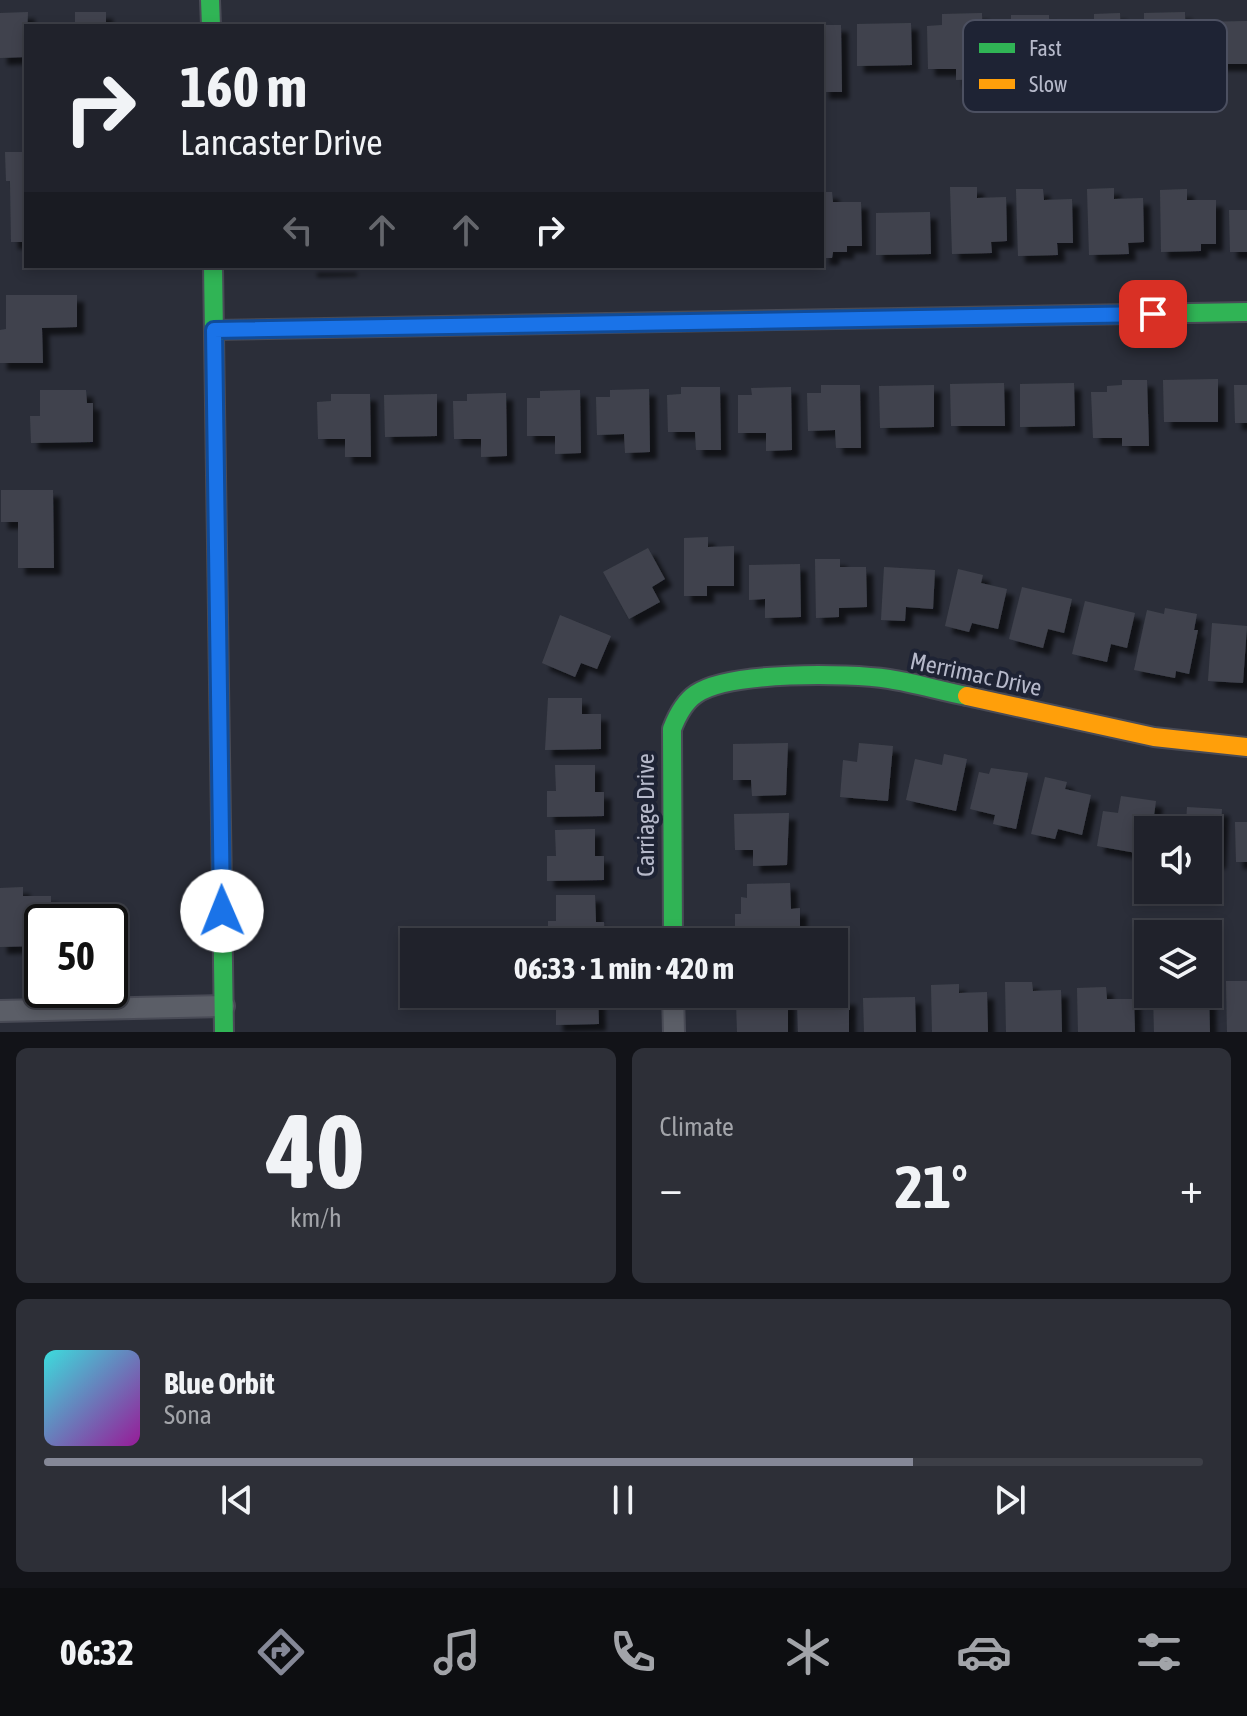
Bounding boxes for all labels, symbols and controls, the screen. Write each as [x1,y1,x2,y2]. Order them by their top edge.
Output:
legend [963,20,1227,112]
text: Fast [1029,35,1062,61]
text: 160 m [180,55,307,119]
icon: right [48,56,152,160]
text: Slow [1029,71,1067,97]
text: Lancaster Drive [180,121,383,163]
icon: left [276,208,320,252]
icon: ahead [360,208,404,252]
icon: ahead [444,208,488,252]
icon: right [528,208,572,252]
pin [1119,280,1187,348]
icon: arrive [1131,292,1175,336]
street label: Merrimac Drive [908,647,1044,701]
street label: Carriage Drive [632,753,659,877]
map controls [1134,816,1222,1008]
button: sound [1134,816,1222,904]
position arrow [180,869,264,953]
speed limit sign: 50 [24,904,128,1008]
button: layers [1134,920,1222,1008]
text: 06:33 · 1 min · 420 m [514,951,734,985]
text: 40 [267,1091,365,1210]
text: Climate [660,1112,734,1142]
text: 21° [895,1152,968,1221]
text: − [660,1162,682,1212]
text: + [1180,1162,1203,1212]
text: km/h [290,1203,342,1233]
text: Blue Orbit [164,1366,275,1400]
text: Sona [164,1400,212,1430]
icon: previous [215,1478,259,1522]
icon: pause [601,1478,645,1522]
icon: next [988,1478,1032,1522]
icon: directions [253,1624,309,1680]
icon: music [429,1624,485,1680]
icon: phone [605,1624,661,1680]
icon: climate [780,1624,836,1680]
icon: car [956,1624,1012,1680]
icon: filters [1131,1624,1187,1680]
text: 06:32 [60,1631,134,1673]

